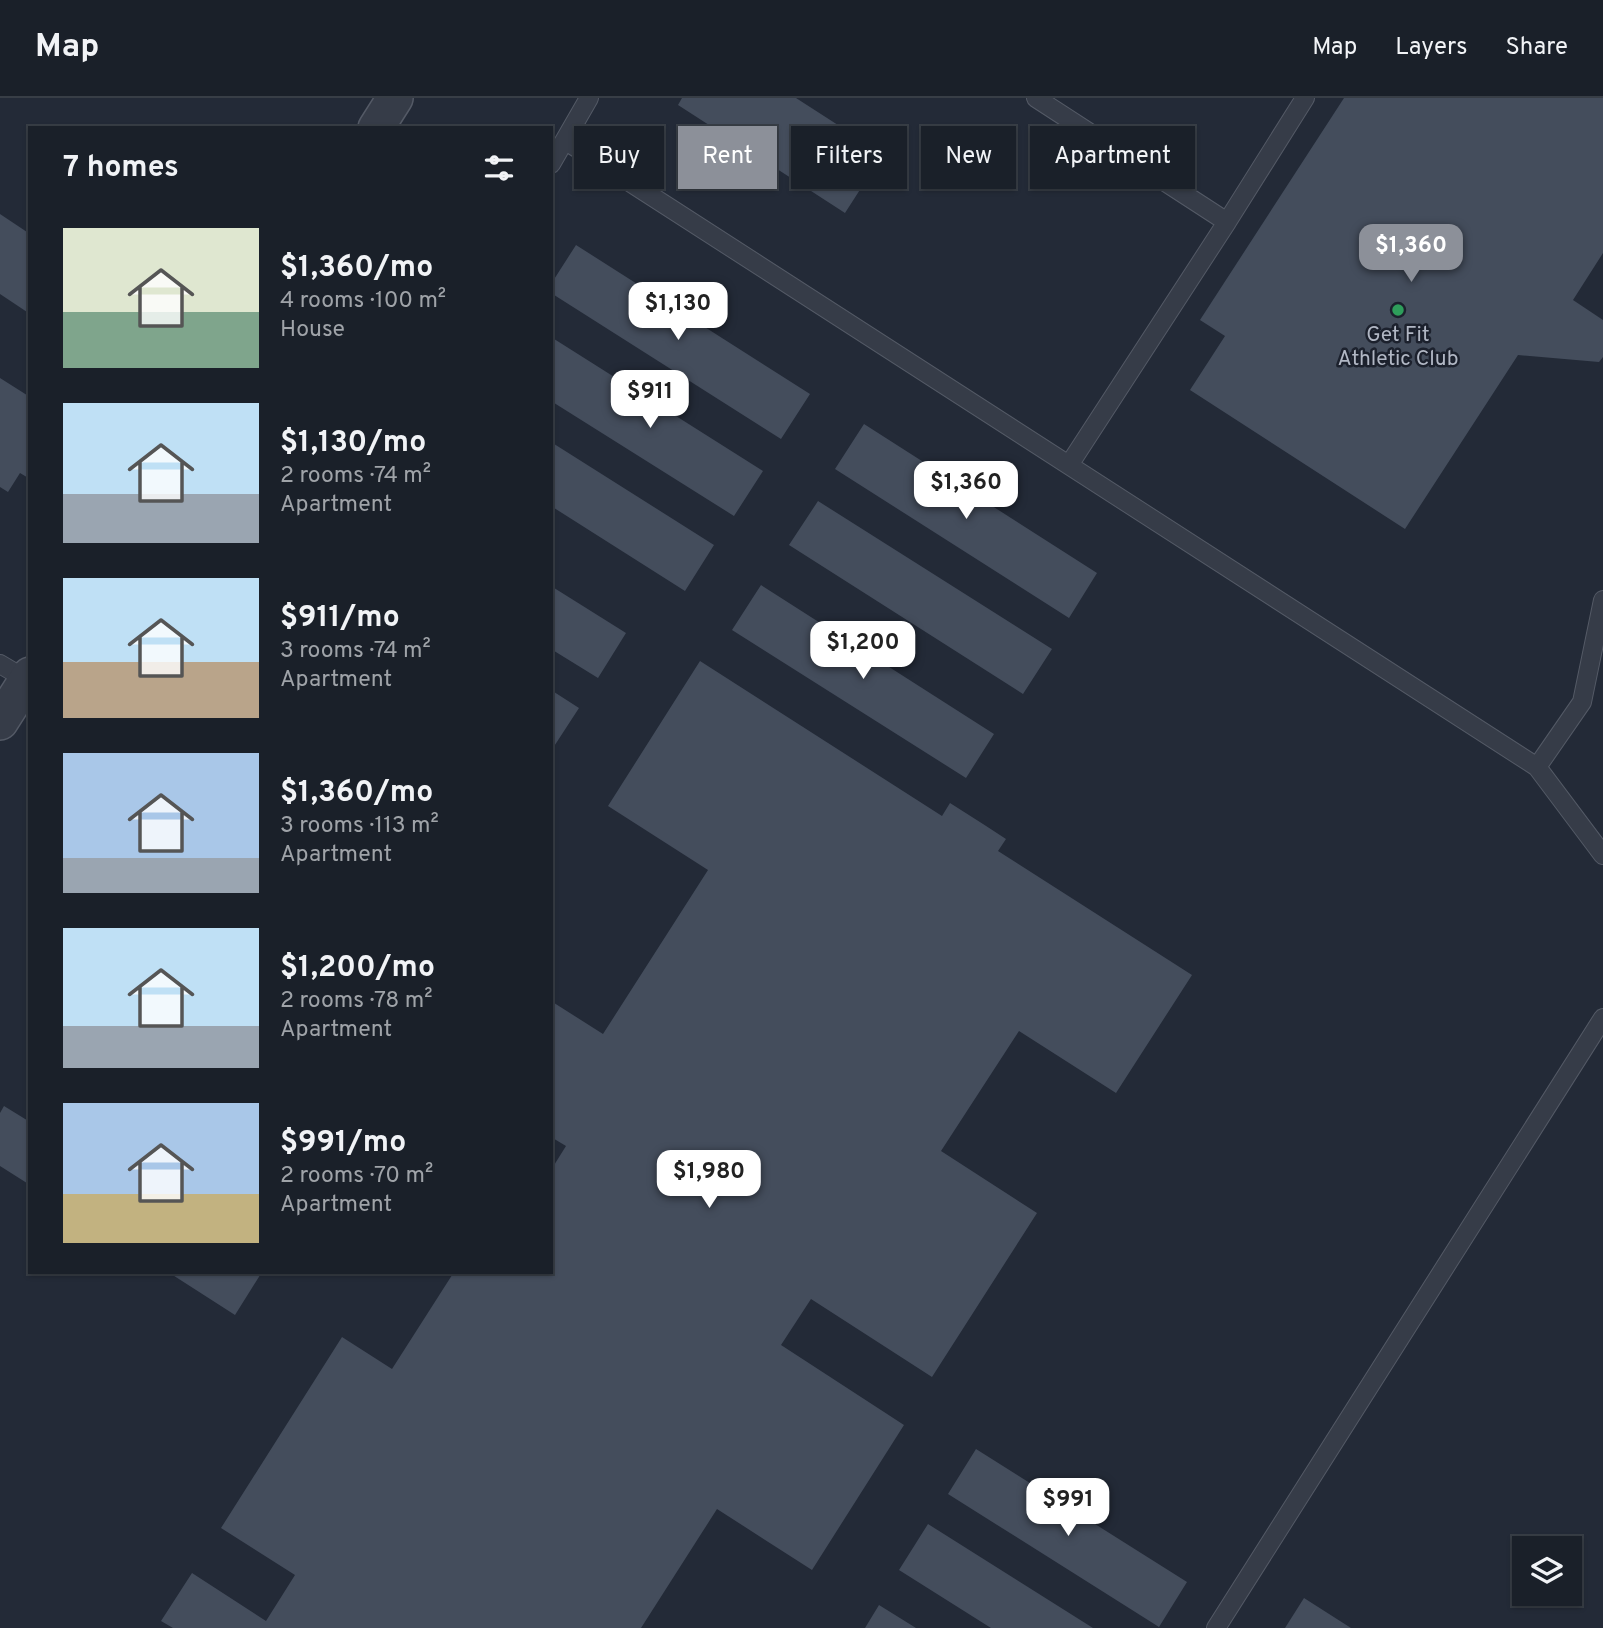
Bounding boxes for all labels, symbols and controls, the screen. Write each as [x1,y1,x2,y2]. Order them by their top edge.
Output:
text: Map [35,27,99,69]
text: Map [1312,33,1357,63]
text: Layers [1395,33,1467,63]
text: Share [1505,33,1568,63]
chip: Buy [574,126,664,189]
chip: Rent [678,126,777,189]
chip: Filters [791,126,907,189]
chip: New [921,126,1016,189]
chip: Apartment [1030,126,1195,189]
icon: filters [480,149,518,187]
text: 7 homes [63,150,179,187]
pin: $1,360 [1354,225,1468,284]
text: $1,360 [1375,232,1447,261]
text: $1,360/mo [280,250,433,287]
icon: home [119,256,203,340]
pin: $1,130 [621,282,735,342]
text: 4 rooms · 100 m² [280,287,446,316]
text: $1,130 [645,290,711,319]
marker: Get Fit Athletic Club [1390,302,1406,318]
text: House [280,316,345,345]
place label: Get Fit Athletic Club [1338,322,1458,373]
pin: $911 [609,370,691,430]
text: $911 [627,378,673,407]
text: $1,130/mo [280,425,426,462]
icon: home [119,431,203,515]
text: 2 rooms · 74 m² [280,462,431,491]
pin: $1,360 [909,462,1023,521]
text: $1,360 [930,469,1002,498]
text: Apartment [280,491,392,520]
text: $911/mo [280,600,400,637]
icon: home [119,606,203,690]
pin: $1,200 [806,622,920,681]
text: $1,200 [826,629,900,658]
text: 3 rooms · 74 m² [280,637,431,666]
text: Apartment [280,666,392,695]
text: $1,360/mo [280,775,433,812]
icon: home [119,781,203,865]
text: 3 rooms · 113 m² [280,812,439,841]
text: Apartment [280,841,392,870]
text: $1,200/mo [280,950,435,987]
icon: home [119,956,203,1040]
text: 2 rooms · 78 m² [280,987,433,1016]
text: Apartment [280,1016,392,1045]
text: $991/mo [280,1125,406,1162]
icon: home [119,1131,203,1215]
pin: $1,980 [652,1150,766,1210]
text: $1,980 [673,1158,745,1187]
text: 2 rooms · 70 m² [280,1162,433,1191]
text: Apartment [280,1191,392,1220]
pin: $991 [1027,1478,1109,1538]
text: $991 [1042,1486,1094,1515]
map controls [1512,1536,1582,1606]
button: layers [1512,1536,1582,1606]

